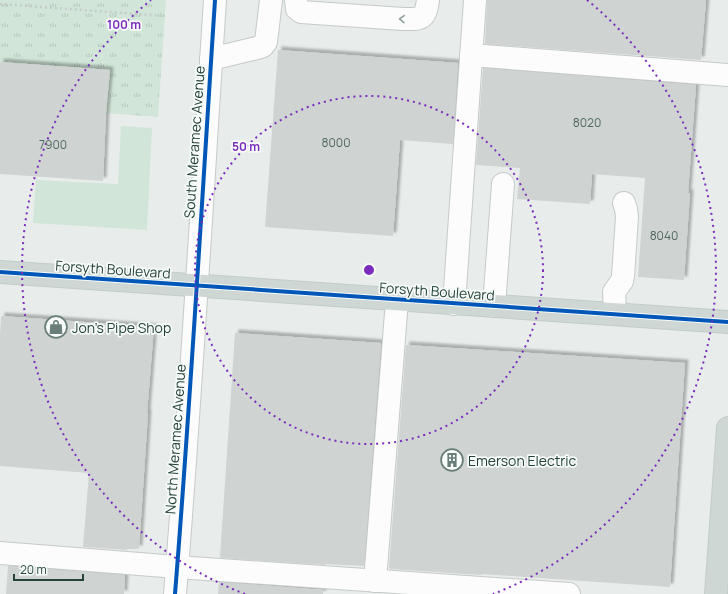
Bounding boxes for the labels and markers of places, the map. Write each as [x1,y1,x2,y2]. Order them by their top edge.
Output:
centre of rings [362,263,376,277]
shop icon: Jon's Pipe Shop [43,314,69,340]
place label: Jon's Pipe Shop [72,318,171,337]
building icon: Emerson Electric [439,447,465,473]
place label: Emerson Electric [468,451,577,470]

